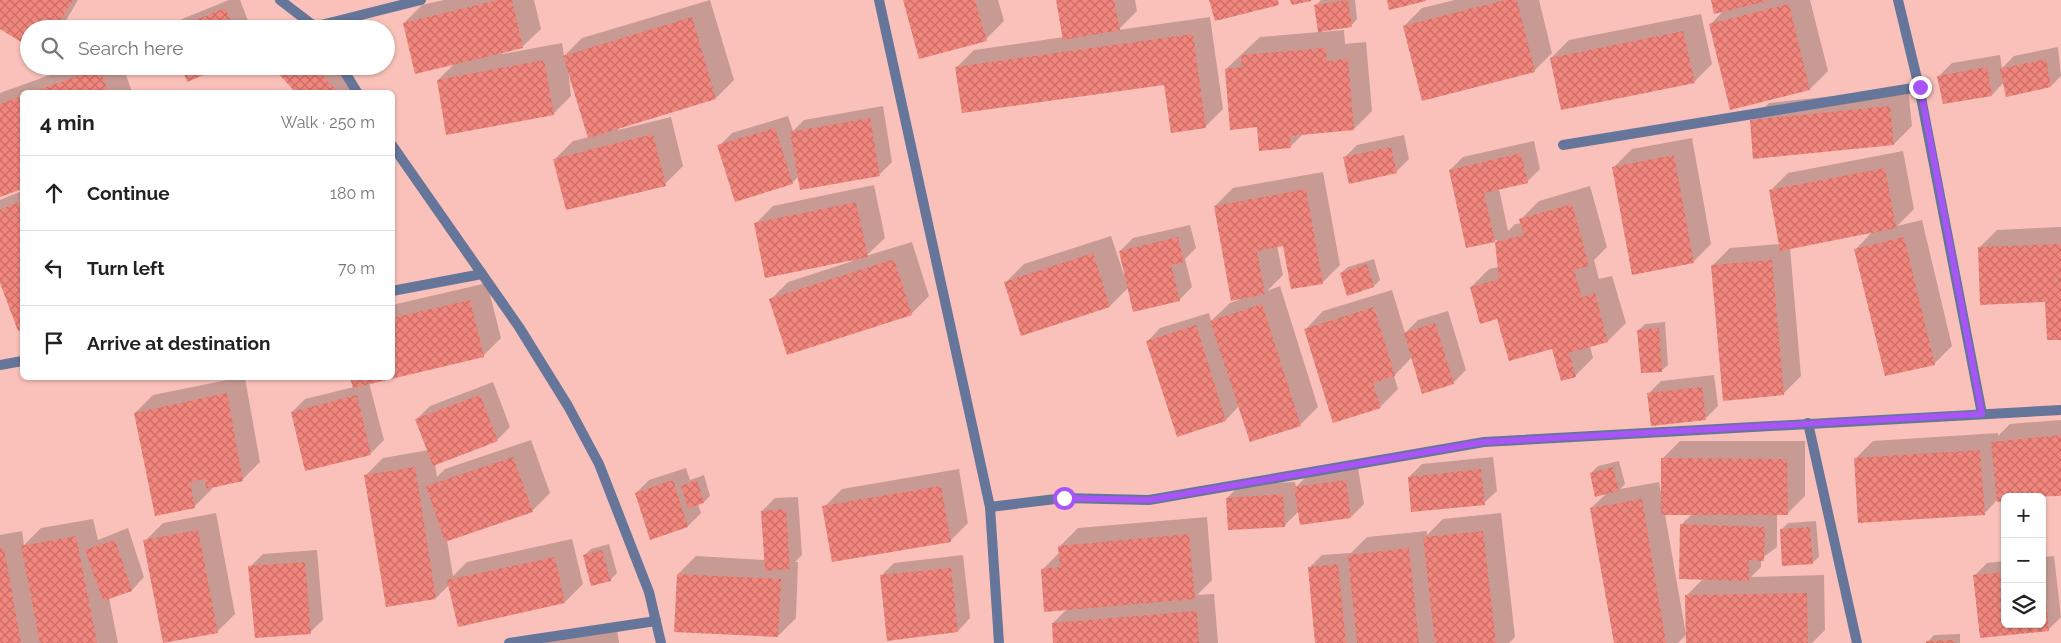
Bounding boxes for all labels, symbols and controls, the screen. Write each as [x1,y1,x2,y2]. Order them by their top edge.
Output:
search box [20,20,395,75]
icon: search [38,34,66,62]
text: Search here [78,37,184,59]
route end [1909,76,1932,99]
text: 4 min [40,110,95,135]
text: Walk · 250 m [281,113,375,132]
icon: ahead [40,179,68,207]
text: Continue [87,182,170,204]
text: 180 m [330,184,375,203]
icon: left [40,254,68,282]
text: Turn left [87,257,164,279]
text: 70 m [338,259,375,278]
icon: arrive [40,329,68,357]
text: Arrive at destination [87,332,271,354]
route start [1053,487,1076,510]
map controls [2001,493,2046,628]
button: + [2001,493,2046,538]
button: − [2001,538,2046,583]
button: layers [2001,583,2046,628]

